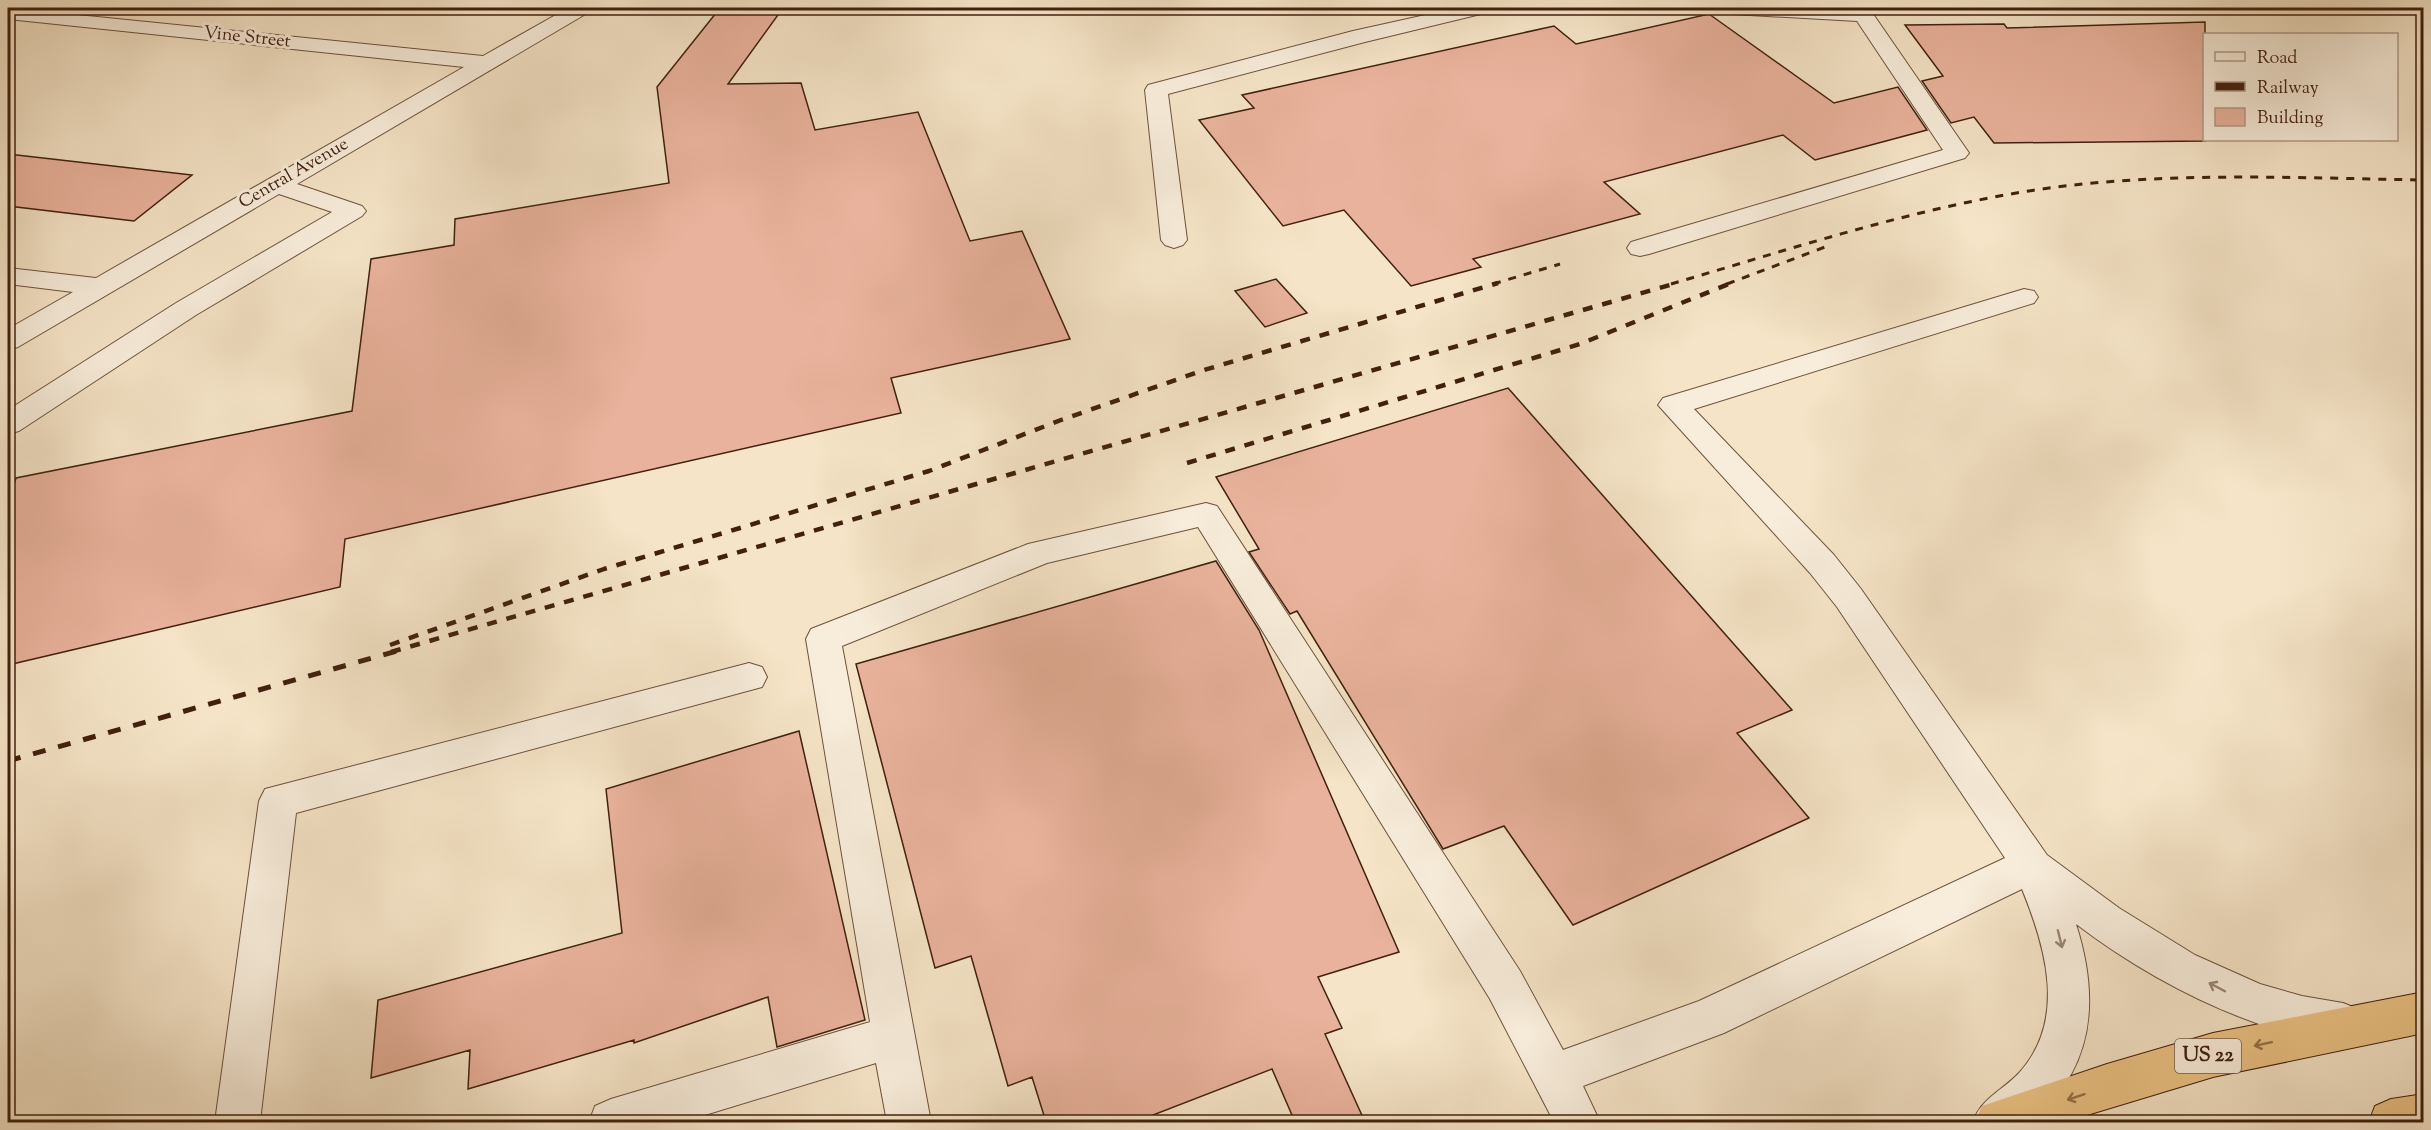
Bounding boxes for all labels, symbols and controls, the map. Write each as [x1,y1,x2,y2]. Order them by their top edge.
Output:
street label: Vine Street [202,20,292,56]
legend [2203,33,2398,141]
text: Road [2257,46,2297,72]
text: Railway [2257,76,2319,102]
text: Building [2257,106,2323,132]
street label: Central Avenue [234,132,354,216]
one-way arrow [2054,929,2066,948]
one-way arrow [2209,981,2227,992]
road number: US 22 [2175,1039,2241,1073]
one-way arrow [2254,1039,2274,1050]
one-way arrow [2067,1092,2086,1103]

